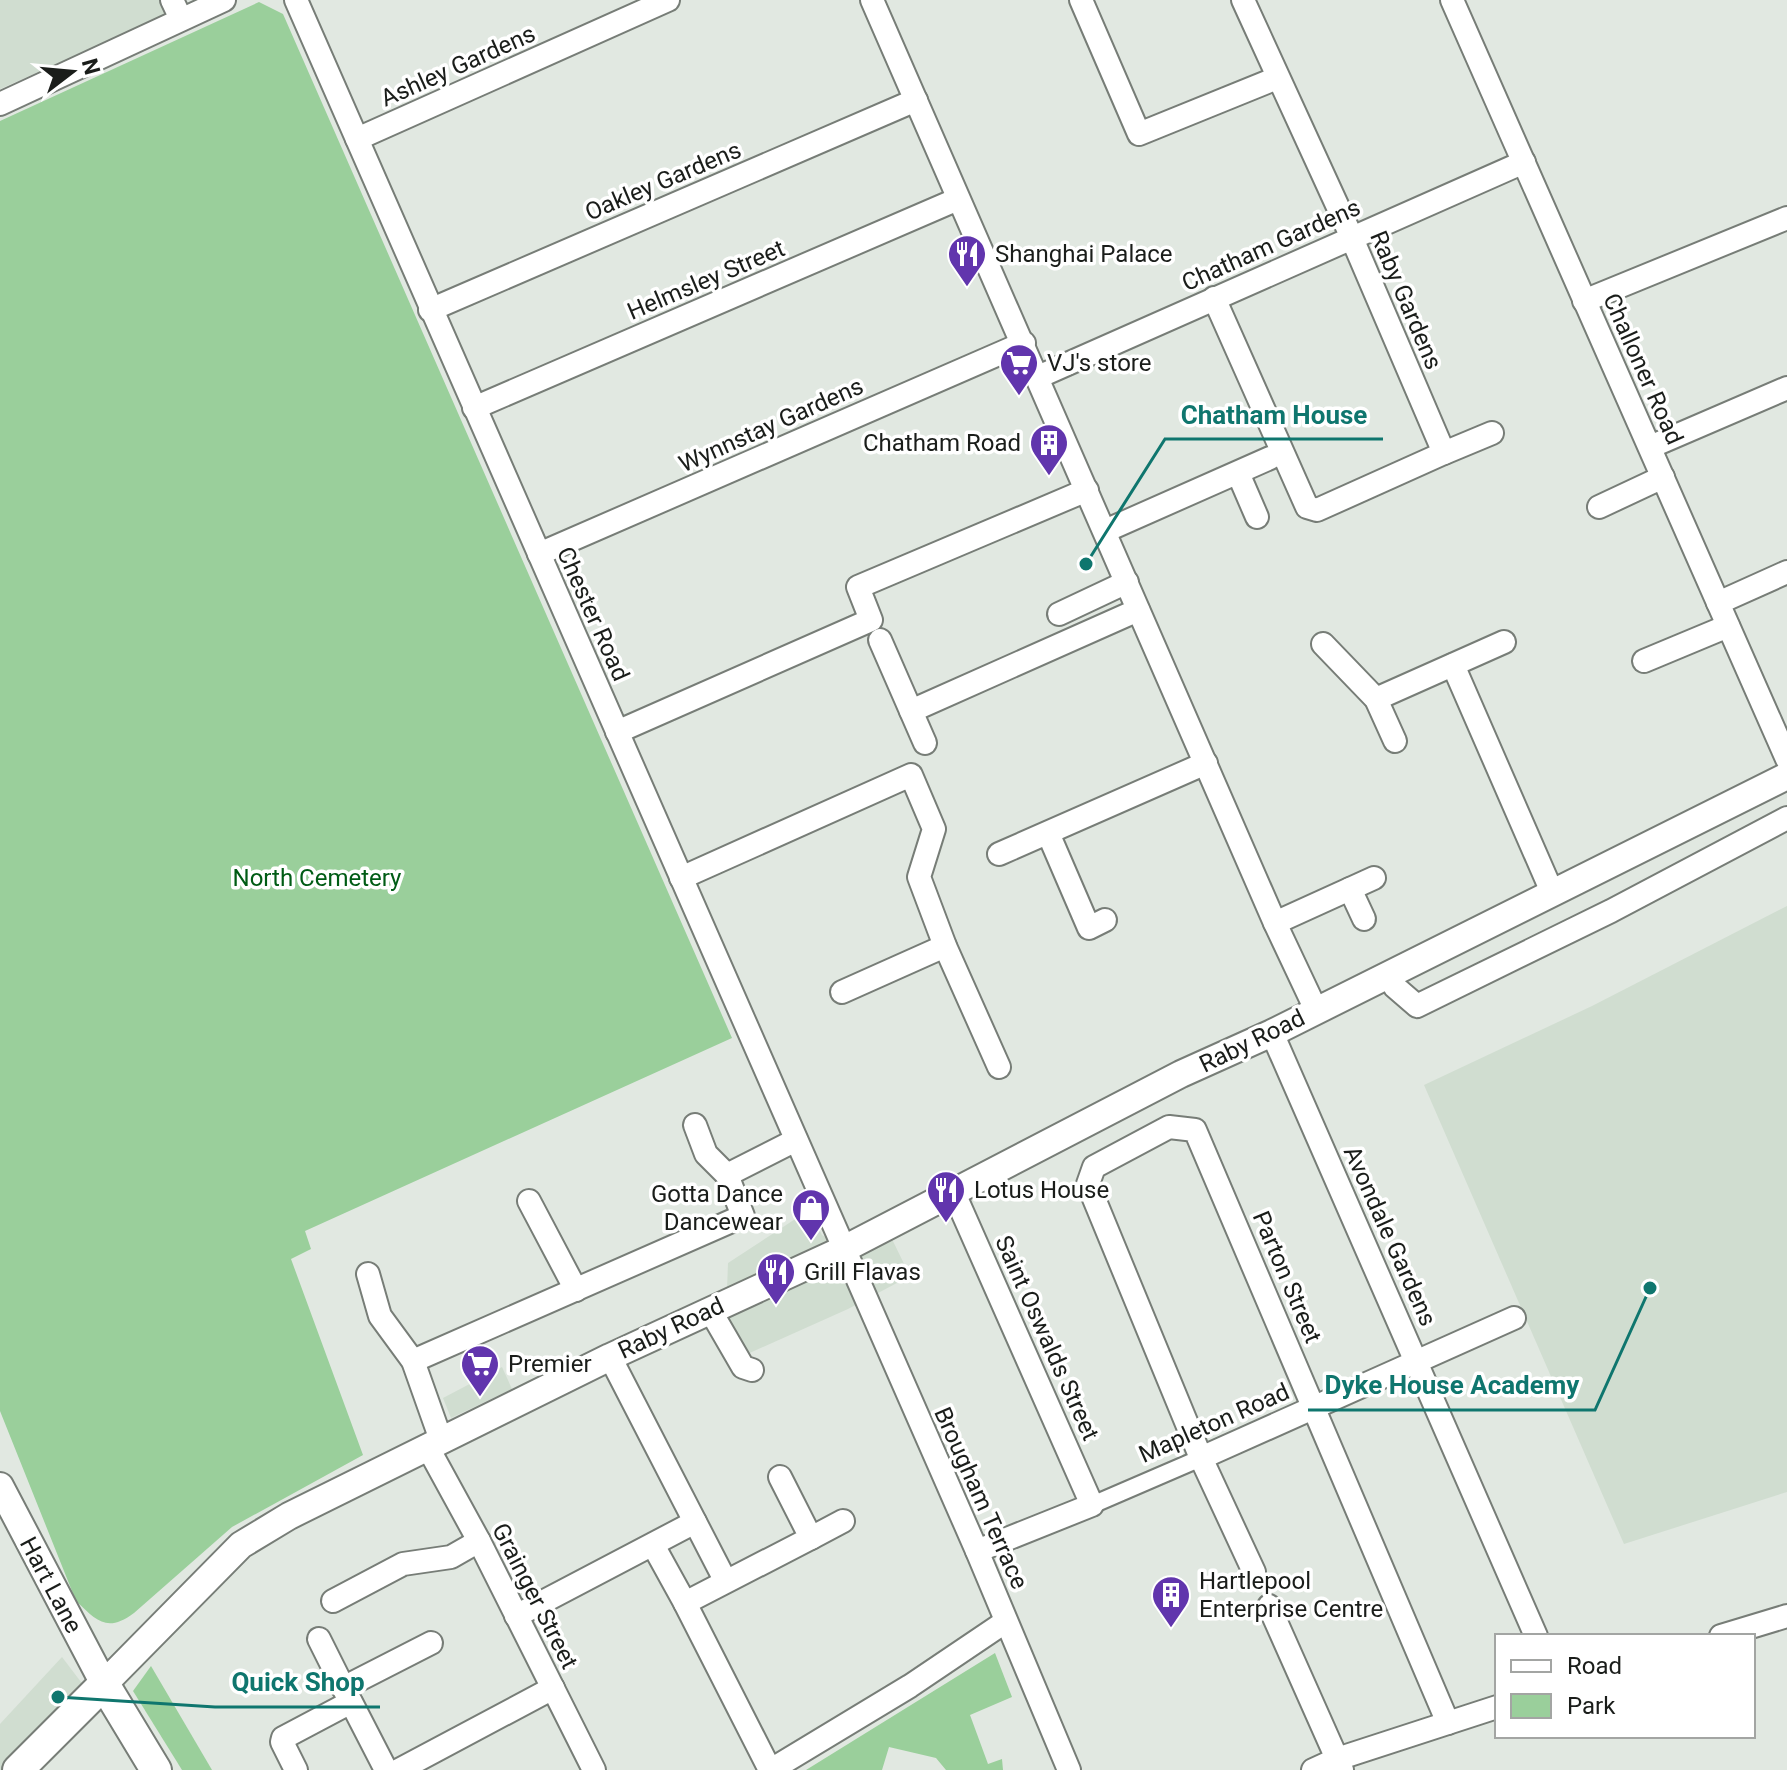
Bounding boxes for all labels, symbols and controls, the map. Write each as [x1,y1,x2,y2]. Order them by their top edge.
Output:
street label: Ashley Gardens [376,19,540,113]
north arrow [32,32,112,112]
text: N [77,56,105,78]
street label: Oakley Gardens [581,136,745,226]
street label: Chatham Gardens [1177,193,1365,297]
street label: Raby Gardens [1364,227,1448,373]
restaurant icon: Shanghai Palace [946,233,988,288]
street label: Helmsley Street [623,234,789,326]
place label: Shanghai Palace [995,240,1173,268]
street label: Challoner Road [1597,289,1689,449]
supermarket icon: VJ's store [998,342,1040,397]
place label: VJ's store [1047,349,1151,377]
street label: Wynnstay Gardens [675,372,867,478]
callout: Chatham House [1165,389,1383,439]
text: Chatham House [1181,400,1367,430]
building icon: Chatham Road [1028,422,1070,477]
place label: Chatham Road [863,429,1021,457]
street label: Chester Road [551,543,635,685]
park label: North Cemetery [233,864,402,892]
street label: Raby Road [1195,1004,1309,1078]
street label: Avondale Gardens [1338,1142,1442,1330]
restaurant icon: Lotus House [925,1169,967,1224]
place label: Lotus House [974,1176,1109,1204]
place label: Gotta Dance Dancewear [651,1180,783,1236]
shop icon: Gotta Dance Dancewear [790,1187,832,1242]
street label: Parton Street [1247,1207,1327,1347]
street label: Saint Oswalds Street [989,1231,1105,1445]
restaurant icon: Grill Flavas [755,1251,797,1306]
place label: Grill Flavas [804,1258,921,1286]
street label: Raby Road [614,1291,728,1365]
supermarket icon: Premier [459,1343,501,1398]
place label: Premier [508,1350,592,1378]
callout: Dyke House Academy [1308,1360,1595,1410]
text: Dyke House Academy [1325,1370,1580,1400]
street label: Mapleton Road [1134,1377,1294,1469]
street label: Brougham Terrace [928,1403,1034,1593]
street label: Grainger Street [486,1518,584,1674]
street label: Hart Lane [14,1532,88,1638]
place label: Hartlepool Enterprise Centre [1199,1567,1383,1623]
building icon: Hartlepool Enterprise Centre [1150,1574,1192,1629]
legend [1495,1634,1755,1738]
text: Road [1567,1652,1622,1680]
callout: Quick Shop [215,1657,380,1707]
text: Quick Shop [231,1667,365,1697]
text: Park [1567,1692,1616,1720]

